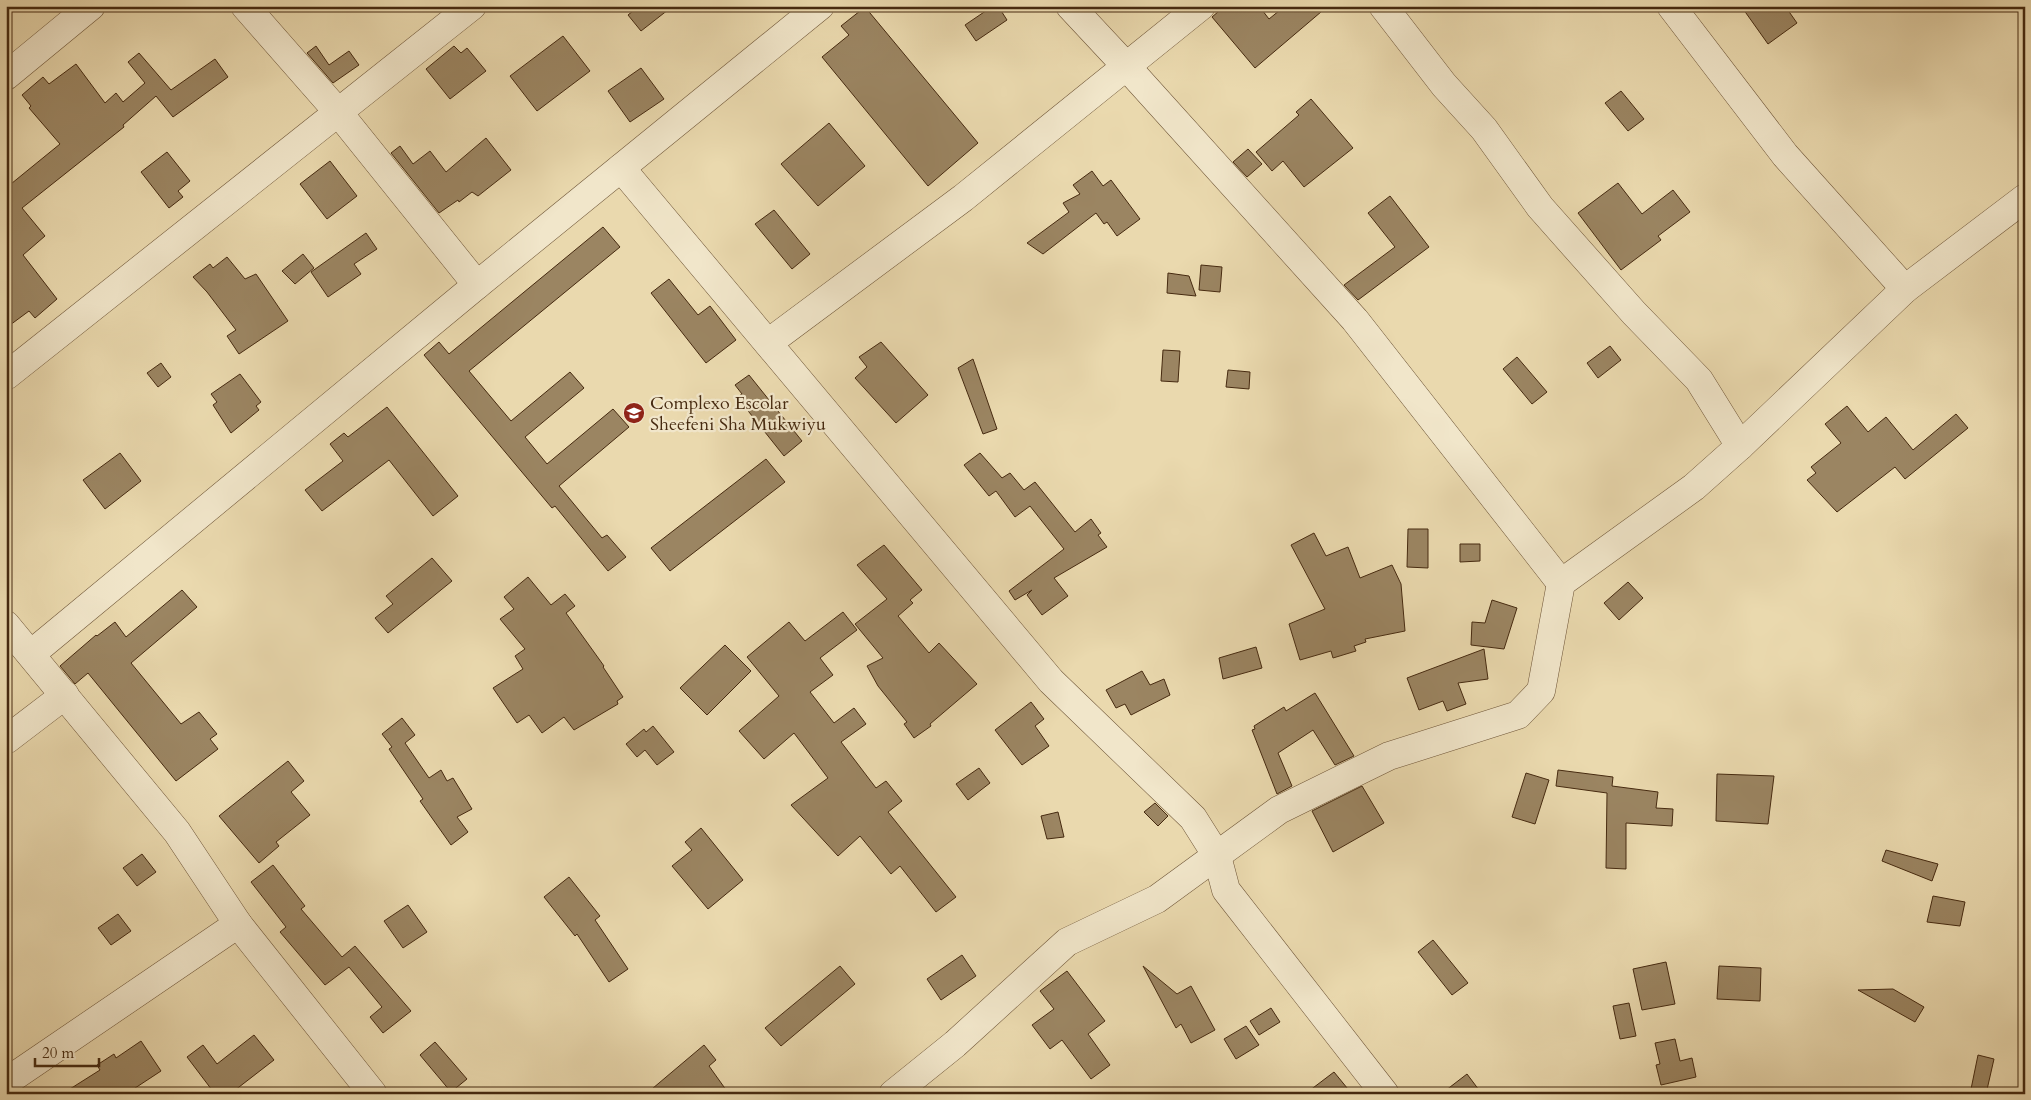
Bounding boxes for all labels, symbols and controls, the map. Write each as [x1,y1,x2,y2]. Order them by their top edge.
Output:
place label: Complexo Escolar Sheefeni Sha Mukwiyu [650,391,826,437]
school or university icon: Complexo Escolar Sheefeni Sha Mukwiyu [622,401,646,425]
scale bar [35,1035,99,1067]
text: 20 m [42,1043,74,1063]

